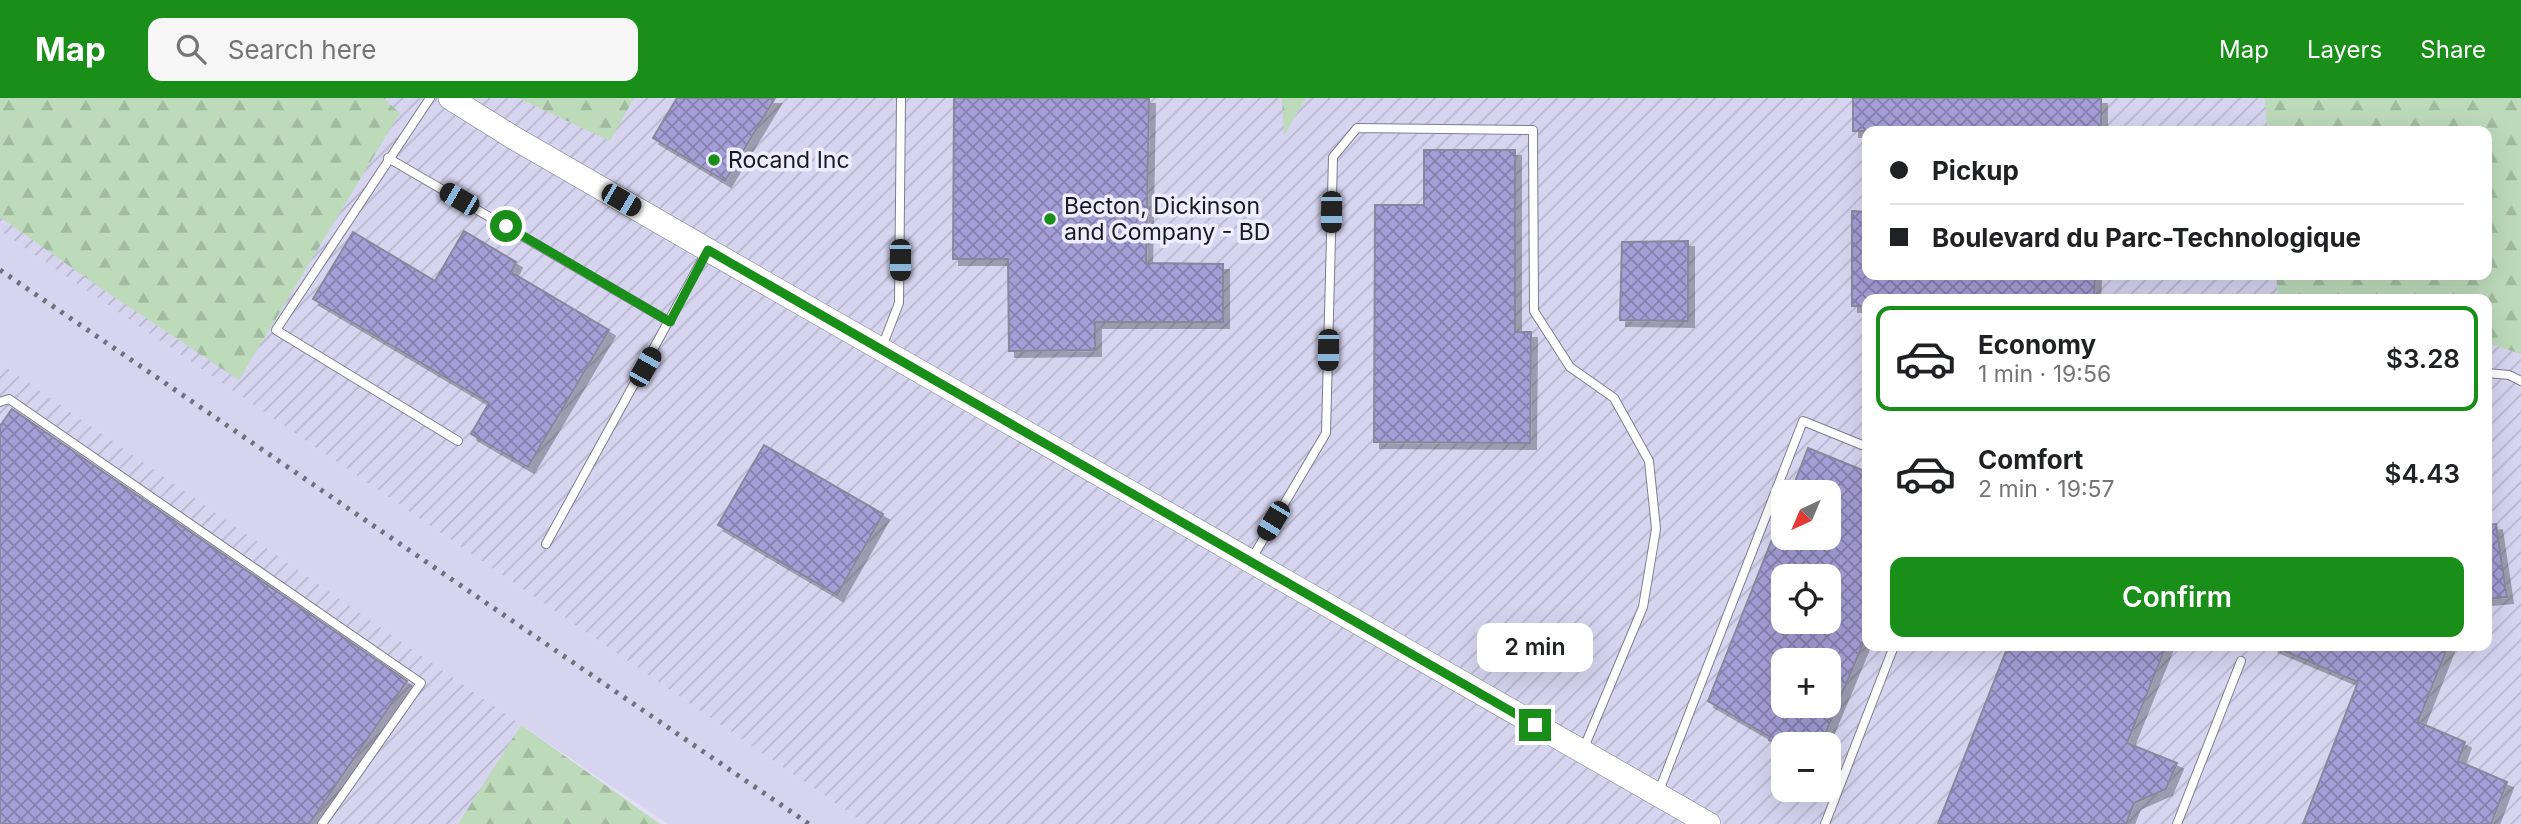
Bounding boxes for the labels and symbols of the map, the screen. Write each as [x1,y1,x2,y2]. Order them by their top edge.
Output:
place label: Rocand Inc [728,146,850,174]
marker: Rocand Inc [706,152,722,168]
car [436,179,483,219]
car [598,180,645,220]
car [1321,191,1342,233]
place label: Becton, Dickinson and Company - BD [1064,192,1270,246]
route start [490,210,522,242]
marker: Becton, Dickinson and Company - BD [1042,211,1058,227]
car [890,239,911,281]
car [1318,329,1339,371]
car [626,344,665,390]
north arrow [1771,480,1841,550]
car [1254,498,1293,544]
callout: 2 min [1477,624,1593,672]
route end [1519,709,1551,741]

